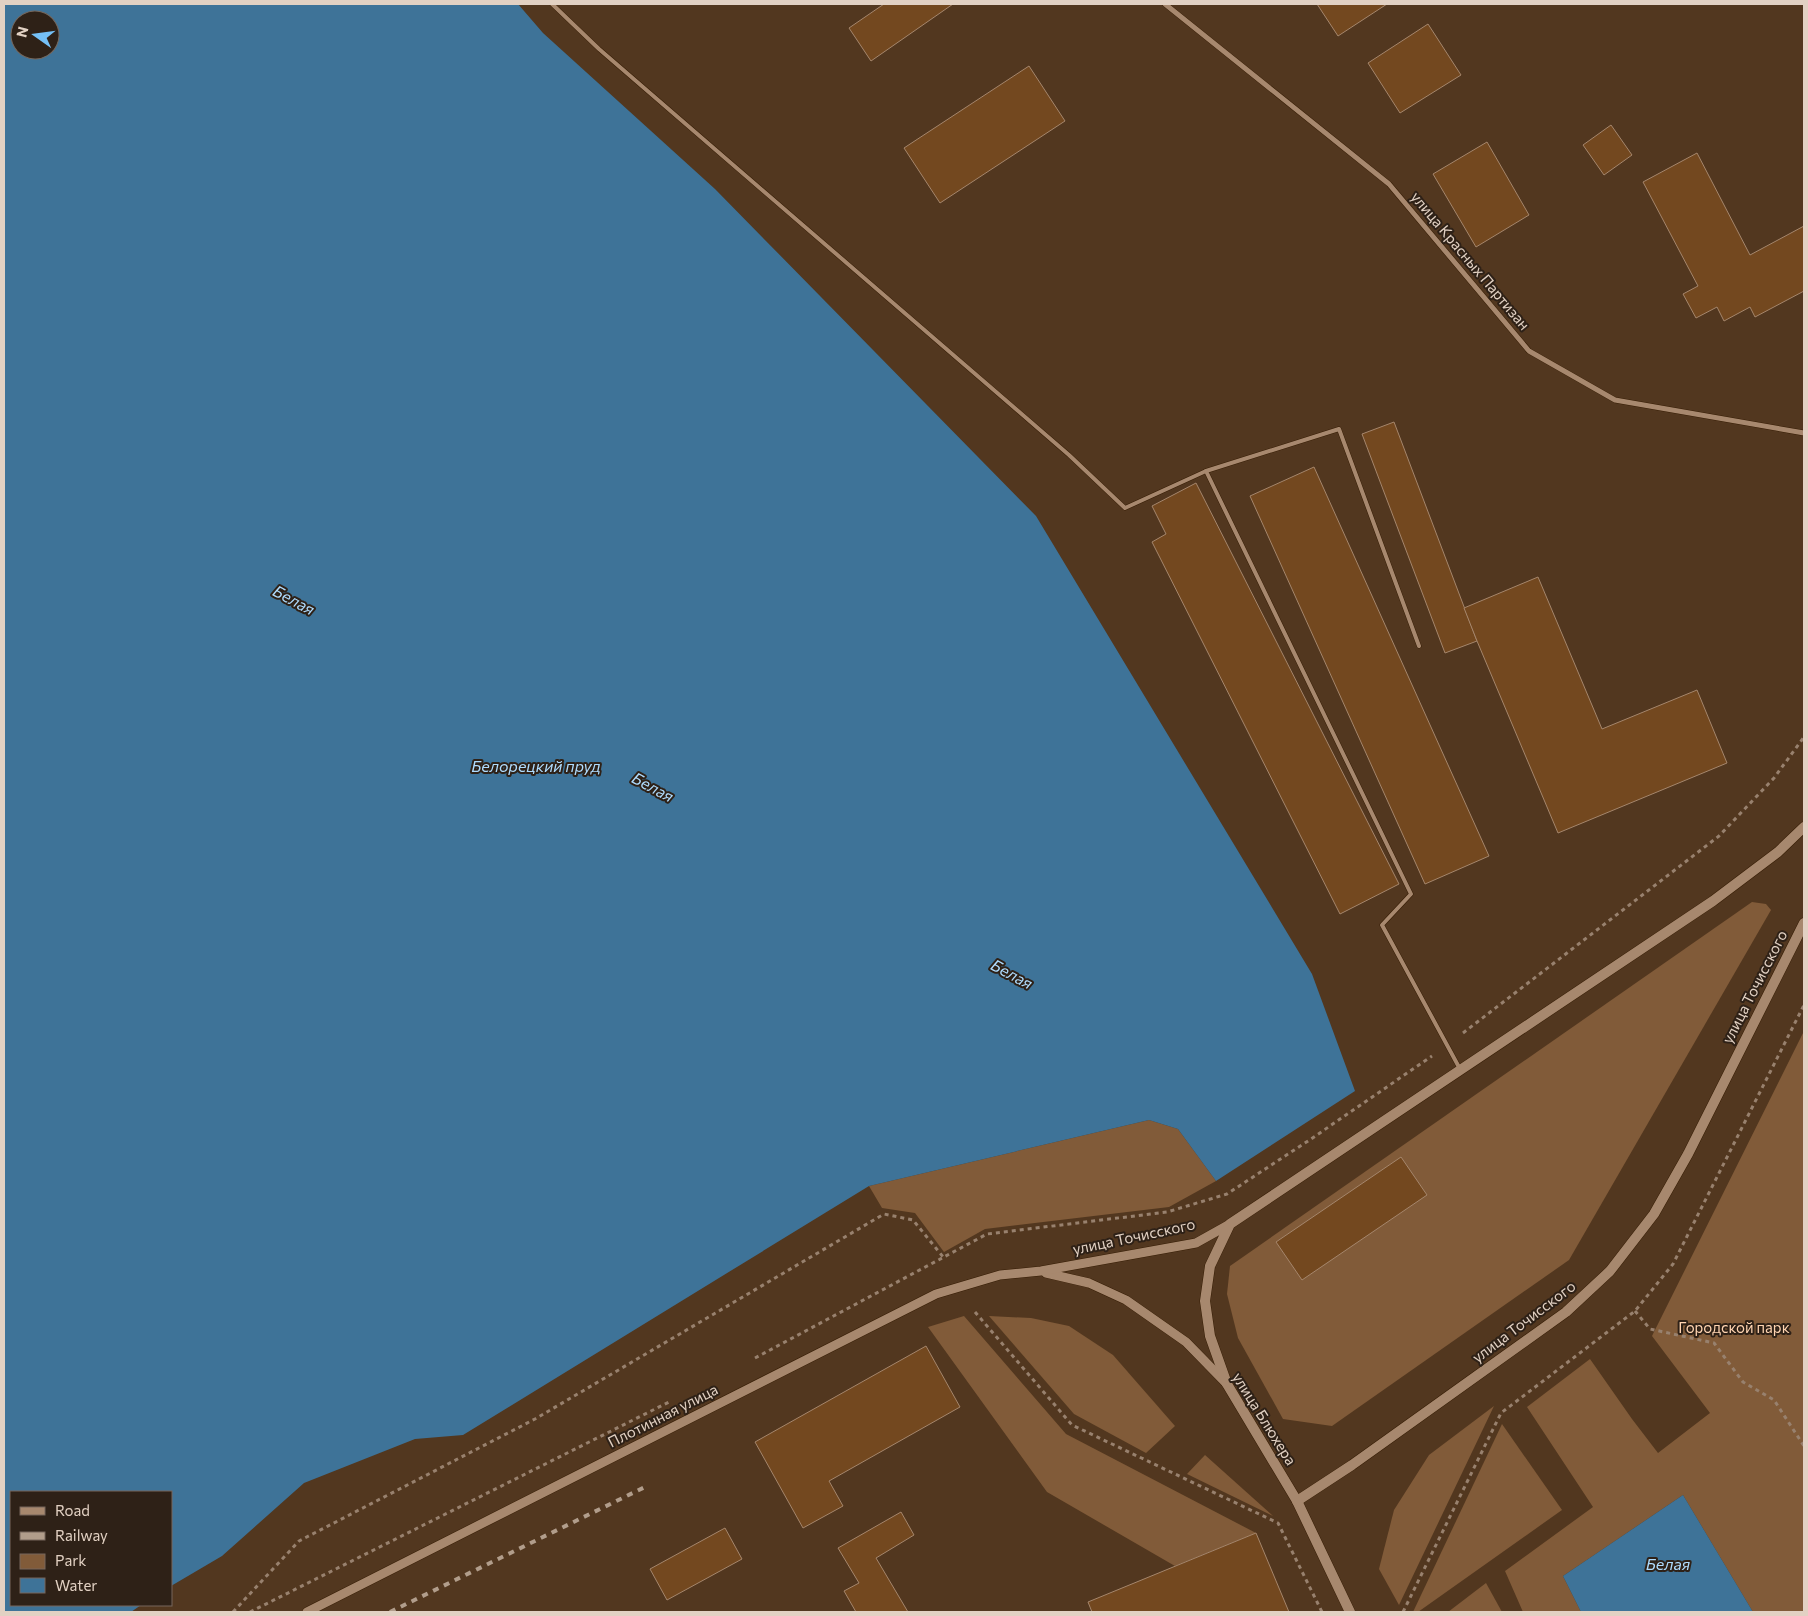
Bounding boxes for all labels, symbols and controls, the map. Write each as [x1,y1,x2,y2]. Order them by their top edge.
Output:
north arrow [10,10,60,60]
text: N [12,25,31,39]
street label: улица Красных Партизан [1408,188,1534,333]
water label: Белая [270,581,318,618]
water label: Белорецкий пруд [471,756,601,775]
water label: Белая [629,768,677,805]
street label: улица Точисского [1718,927,1790,1046]
water label: Белая [988,955,1036,992]
street label: улица Точисского [1071,1214,1197,1258]
street label: улица Точисского [1468,1276,1579,1366]
park label: Городской парк [1678,1318,1790,1336]
street label: улица Блюхера [1229,1369,1301,1468]
street label: Плотинная улица [605,1380,721,1451]
legend [10,1491,172,1606]
text: Road [55,1501,90,1519]
text: Railway [55,1526,108,1544]
text: Park [55,1551,86,1569]
water label: Белая [1646,1554,1690,1573]
text: Water [55,1576,97,1594]

